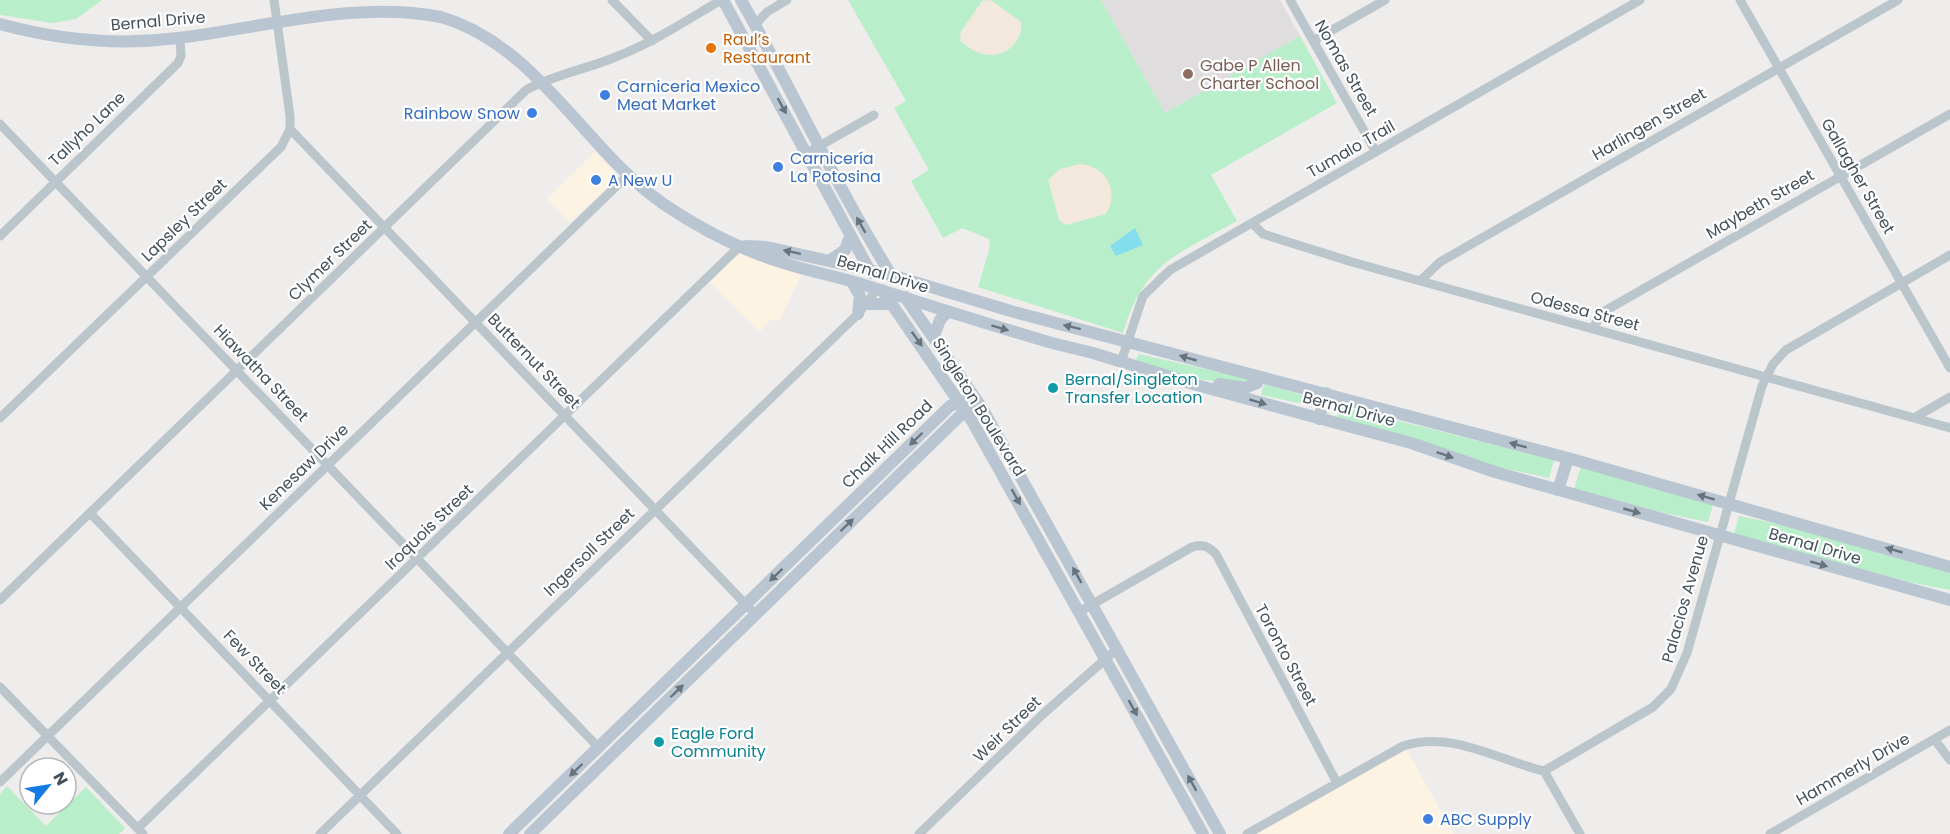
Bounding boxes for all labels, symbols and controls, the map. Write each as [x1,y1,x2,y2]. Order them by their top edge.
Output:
street label: Bernal Drive [110,5,206,37]
street label: Nomas Street [1309,15,1383,121]
place label: Raul’s Restaurant [723,28,811,69]
marker: Raul’s Restaurant [704,41,718,55]
place label: Gabe P Allen Charter School [1200,54,1319,95]
marker: Gabe P Allen Charter School [1181,67,1195,81]
place label: Carniceria Mexico Meat Market [617,75,760,116]
street label: Harlingen Street [1588,82,1710,166]
street label: Tallyho Lane [43,86,131,172]
marker: Carniceria Mexico Meat Market [598,88,612,102]
one-way arrow [777,98,787,115]
place label: Rainbow Snow [404,102,520,125]
marker: Rainbow Snow [525,106,539,120]
street label: Gallagher Street [1816,114,1901,238]
street label: Tumalo Trail [1303,115,1399,183]
place label: Carnicería La Potosina [790,147,881,188]
marker: Carnicería La Potosina [771,160,785,174]
street label: Maybeth Street [1702,164,1819,244]
place label: A New U [608,169,672,192]
street label: Lapsley Street [136,173,232,267]
marker: A New U [589,173,603,187]
street label: Clymer Street [283,214,377,306]
one-way arrow [856,217,867,233]
one-way arrow [782,247,801,256]
street label: Bernal Drive [834,249,932,299]
street label: Odessa Street [1528,285,1642,337]
street label: Butternut Street [482,308,586,414]
street label: Hiawatha Street [208,319,314,427]
one-way arrow [1063,322,1081,332]
one-way arrow [991,324,1009,333]
one-way arrow [911,330,923,346]
street label: Singleton Boulevard [927,333,1031,481]
one-way arrow [1179,353,1197,362]
place label: Bernal/Singleton Transfer Location [1065,368,1202,409]
marker: Bernal/Singleton Transfer Location [1046,381,1060,395]
street label: Bernal Drive [1300,386,1398,432]
street label: Chalk Hill Road [836,395,938,493]
one-way arrow [1249,398,1267,407]
street label: Kenesaw Drive [254,418,354,516]
one-way arrow [908,432,923,446]
one-way arrow [1509,439,1528,449]
one-way arrow [1436,450,1454,460]
street label: Iroquois Street [380,479,478,575]
one-way arrow [1011,489,1021,506]
one-way arrow [1697,492,1715,501]
street label: Ingersoll Street [538,502,640,601]
one-way arrow [1623,507,1641,516]
one-way arrow [839,518,854,532]
street label: Bernal Drive [1766,522,1864,570]
street label: Palacios Avenue [1656,533,1714,665]
one-way arrow [1885,545,1903,555]
one-way arrow [1811,560,1829,569]
one-way arrow [769,567,783,581]
one-way arrow [1072,567,1082,584]
street label: Toronto Street [1249,600,1323,710]
street label: Few Street [218,624,292,700]
one-way arrow [670,684,684,698]
street label: Weir Street [968,691,1046,767]
one-way arrow [1128,700,1138,717]
place label: Eagle Ford Community [671,722,766,763]
street label: Hammerly Drive [1792,727,1914,811]
marker: Eagle Ford Community [652,735,666,749]
north arrow [18,756,78,816]
one-way arrow [570,762,584,776]
text: N [48,768,74,790]
one-way arrow [1187,774,1197,791]
place label: ABC Supply [1440,808,1531,831]
marker: ABC Supply [1421,812,1435,826]

